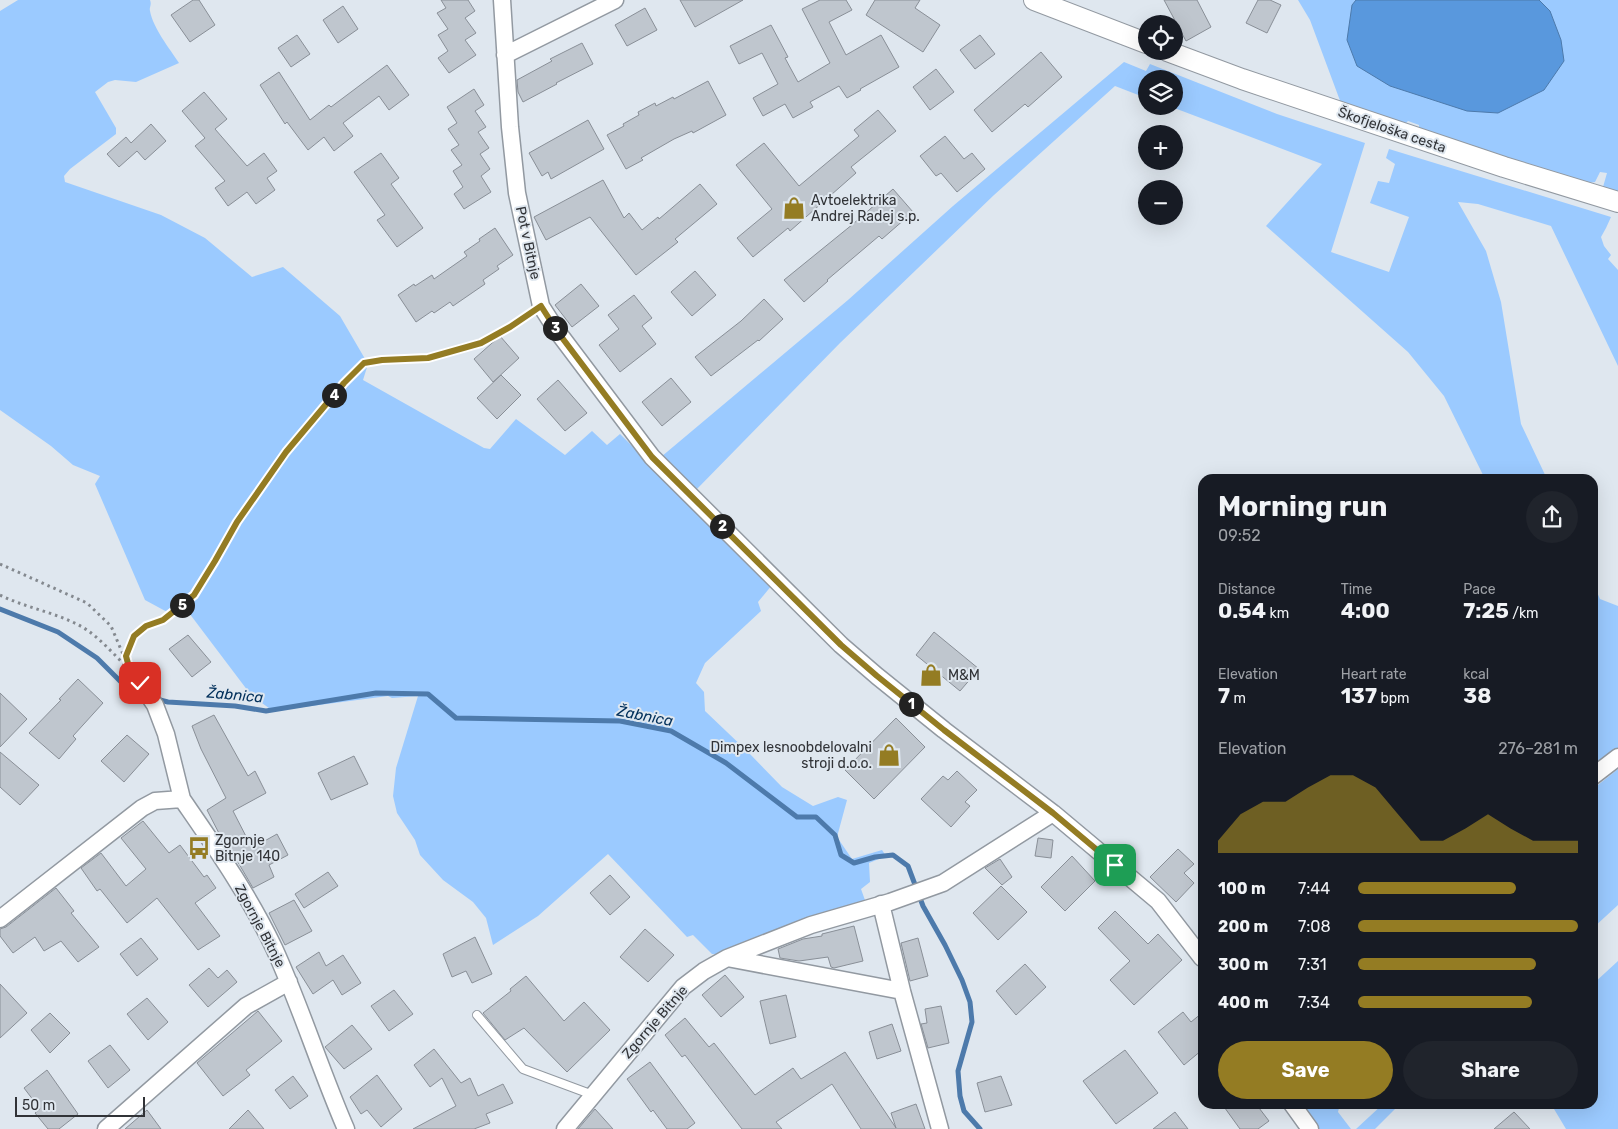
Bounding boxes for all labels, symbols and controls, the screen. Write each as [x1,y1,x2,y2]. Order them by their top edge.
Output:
map controls [1138,15,1183,225]
button: locate [1138,15,1183,60]
button: layers [1138,70,1183,115]
street label: Škofjeloška cesta [1336,103,1449,156]
button: + [1138,125,1183,170]
button: − [1138,180,1183,225]
place label: Avtoelektrika Andrej Radej s.p. [811,192,920,225]
shop icon: Avtoelektrika Andrej Radej s.p. [781,195,807,221]
street label: Pot v Bitnje [512,205,544,281]
pin: 3 [542,316,568,340]
text: 3 [551,320,560,337]
pin: 4 [322,382,346,408]
text: 4 [330,387,339,404]
text: Morning run [1218,490,1387,523]
button: share [1526,491,1578,543]
pin: 2 [710,514,734,538]
text: 2 [718,518,727,535]
text: 09:52 [1218,526,1261,545]
text: Distance [1218,581,1275,598]
text: Time [1341,581,1372,598]
text: Pace [1463,581,1495,598]
pin: 5 [170,592,194,618]
text: 5 [178,597,187,614]
text: 0.54 [1218,598,1266,623]
text: 4:00 [1341,598,1390,623]
text: 7:25 [1463,598,1509,623]
text: km [1266,605,1289,622]
text: /km [1509,605,1539,622]
pin [119,662,161,704]
shop icon: M&M [918,662,944,688]
text: Elevation [1218,666,1278,683]
text: Heart rate [1341,666,1407,683]
text: kcal [1463,666,1489,683]
place label: M&M [948,667,980,684]
icon: check [126,669,154,697]
water label: Žabnica [205,683,264,706]
text: 7 [1218,683,1230,708]
text: 137 [1341,683,1377,708]
text: 38 [1463,683,1491,708]
text: m [1230,690,1246,707]
text: bpm [1377,690,1410,707]
pin: 1 [898,692,924,716]
text: 1 [908,696,915,713]
water label: Žabnica [615,702,675,730]
place label: Dimpex lesnoobdelovalni stroji d.o.o. [710,739,872,772]
text: Elevation [1218,739,1287,758]
text: 276–281 m [1498,739,1578,758]
shop icon: Dimpex lesnoobdelovalni stroji d.o.o. [876,742,902,768]
place label: Zgornje Bitnje 140 [215,832,280,865]
bus stop icon: Zgornje Bitnje 140 [186,835,212,861]
pin [1094,844,1136,886]
icon: arrive [1101,851,1129,879]
text: 100 m [1218,879,1266,898]
text: 7:44 [1298,879,1330,898]
street label: Zgornje Bitnje [231,882,289,970]
text: 200 m [1218,917,1268,936]
text: 7:08 [1298,917,1331,936]
text: 300 m [1218,955,1268,974]
text: 7:31 [1298,955,1326,974]
street label: Zgornje Bitnje [619,982,691,1062]
text: 400 m [1218,993,1269,1012]
text: 7:34 [1298,993,1330,1012]
button: Save [1218,1041,1393,1099]
button: Share [1403,1041,1578,1099]
scale bar [15,1094,145,1117]
text: 50 m [22,1097,55,1114]

